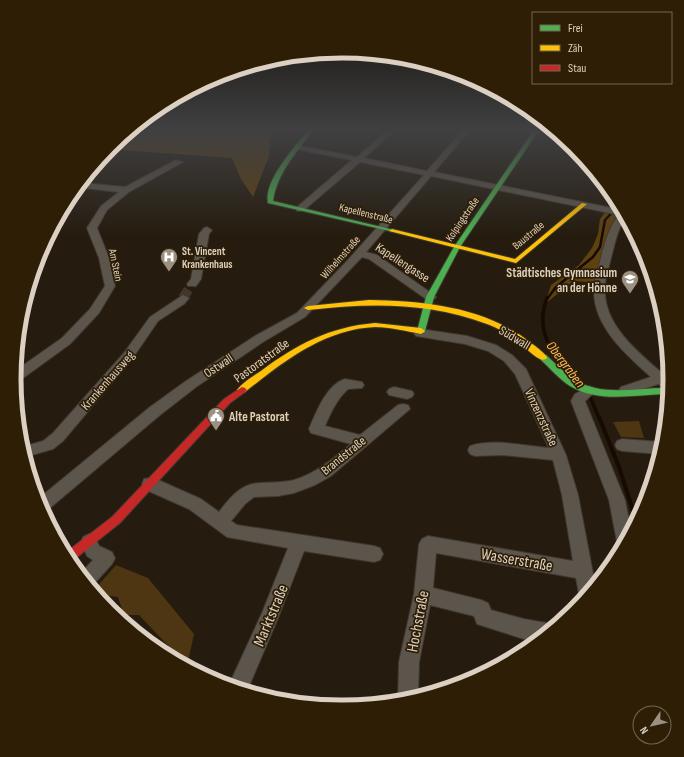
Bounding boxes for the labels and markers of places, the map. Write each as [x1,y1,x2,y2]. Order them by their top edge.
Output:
place label: St. Vincent Krankenhaus [182,245,232,271]
hospital icon: St. Vincent Krankenhaus [159,247,179,272]
place label: Städtisches Gymnasium an der Hönne [506,265,617,296]
school or university icon: Städtisches Gymnasium an der Hönne [620,269,640,294]
public building icon: Alte Pastorat [206,406,226,431]
place label: Alte Pastorat [228,409,290,425]

